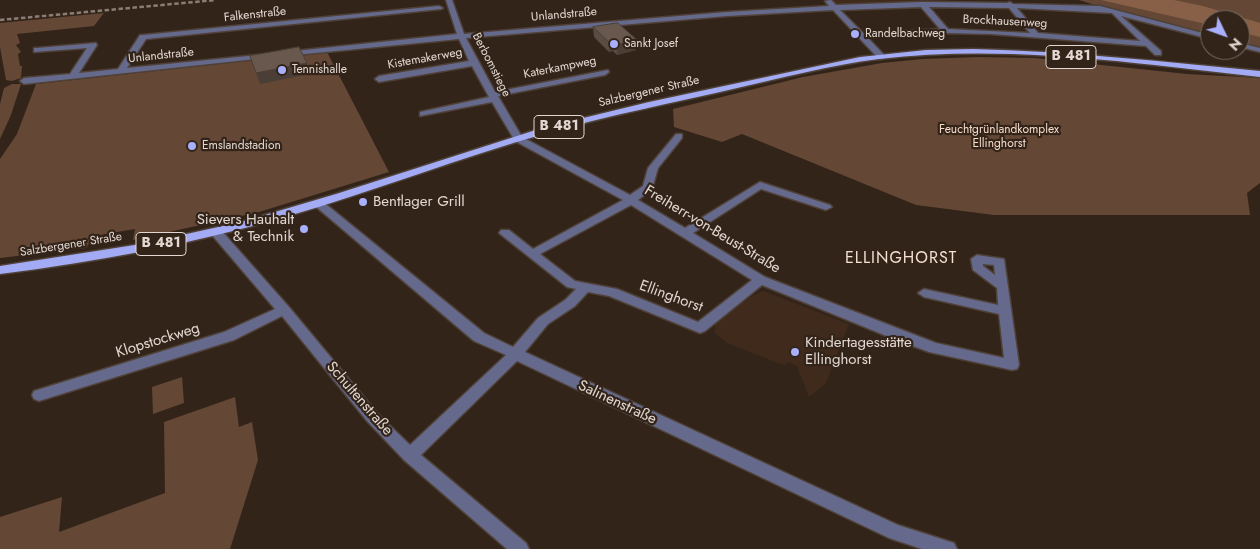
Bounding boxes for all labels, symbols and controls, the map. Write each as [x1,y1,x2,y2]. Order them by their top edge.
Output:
street label: Falkenstraße [223,5,287,25]
street label: Unlandstraße [530,5,598,25]
north arrow [1200,10,1250,60]
street label: Brockhausenweg [962,13,1048,31]
place label: Randelbachweg [865,27,945,41]
marker: Randelbachweg [849,28,861,40]
street label: Berbomstiege [469,31,513,99]
text: N [1224,34,1247,55]
place label: Sankt Josef [624,37,678,51]
marker: Sankt Josef [608,38,620,50]
street label: Unlandstraße [127,45,195,67]
street label: Kistemakerweg [386,45,464,73]
road number: B 481 [1046,46,1096,68]
street label: Katerkampweg [522,54,598,82]
place label: Tennishalle [292,63,347,77]
marker: Tennishalle [276,64,288,76]
street label: Salzbergener Straße [597,73,701,111]
road number: B 481 [534,115,584,138]
park label: Feuchtgrünlandkomplex Ellinghorst [939,123,1059,151]
place label: Emslandstadion [202,139,281,153]
marker: Emslandstadion [186,140,198,152]
street label: Freiherr-von-Beust-Straße [641,182,783,278]
place label: Bentlager Grill [373,193,465,211]
marker: Bentlager Grill [357,196,369,208]
place label: Sievers Hauhalt & Technik [197,211,294,246]
marker: Sievers Hauhalt & Technik [298,223,310,235]
street label: Salzbergener Straße [19,230,123,260]
road number: B 481 [136,232,186,255]
district label: ELLINGHORST [844,249,958,269]
street label: Ellinghorst [637,277,705,317]
street label: Klopstockweg [114,320,202,362]
place label: Kindertagesstätte Ellinghorst [805,334,912,369]
marker: Kindertagesstätte Ellinghorst [789,346,801,358]
street label: Schultenstraße [322,358,396,440]
street label: Salinenstraße [575,377,659,429]

